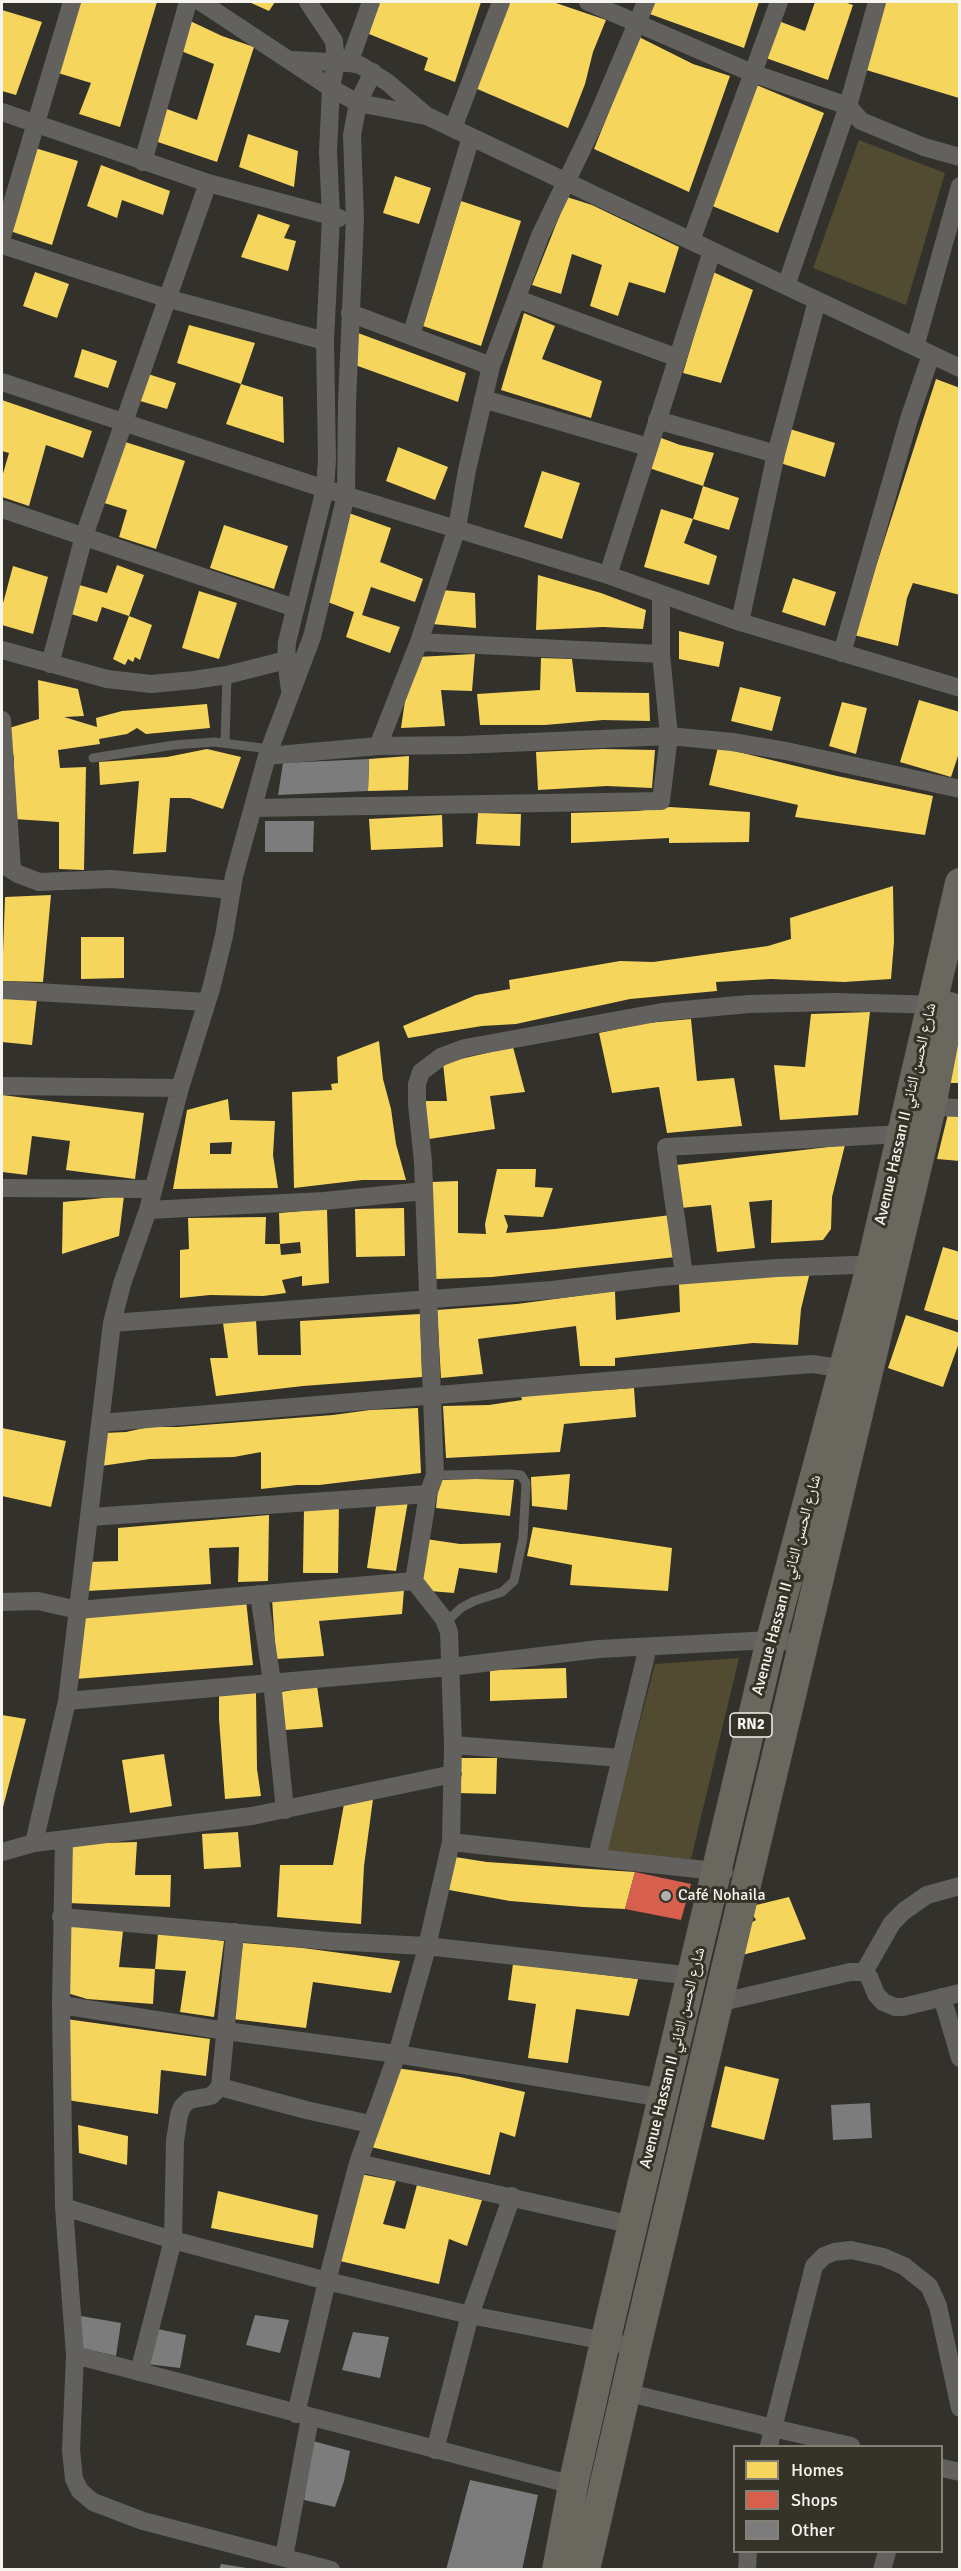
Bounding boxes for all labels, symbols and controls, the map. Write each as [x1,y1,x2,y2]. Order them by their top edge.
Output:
street label: Avenue Hassan II شارع الحسن الثاني [871,1001,941,1227]
street label: Avenue Hassan II شارع الحسن الثاني [748,1473,826,1697]
road number: RN2 [730,1713,772,1737]
place label: Café Nohaila [678,1886,766,1906]
marker: Café Nohaila [659,1889,673,1903]
street label: Avenue Hassan II شارع الحسن الثاني [636,1945,710,2171]
legend [733,2445,943,2553]
text: Homes [791,2459,844,2481]
text: Shops [791,2489,838,2511]
text: Other [791,2519,835,2541]

